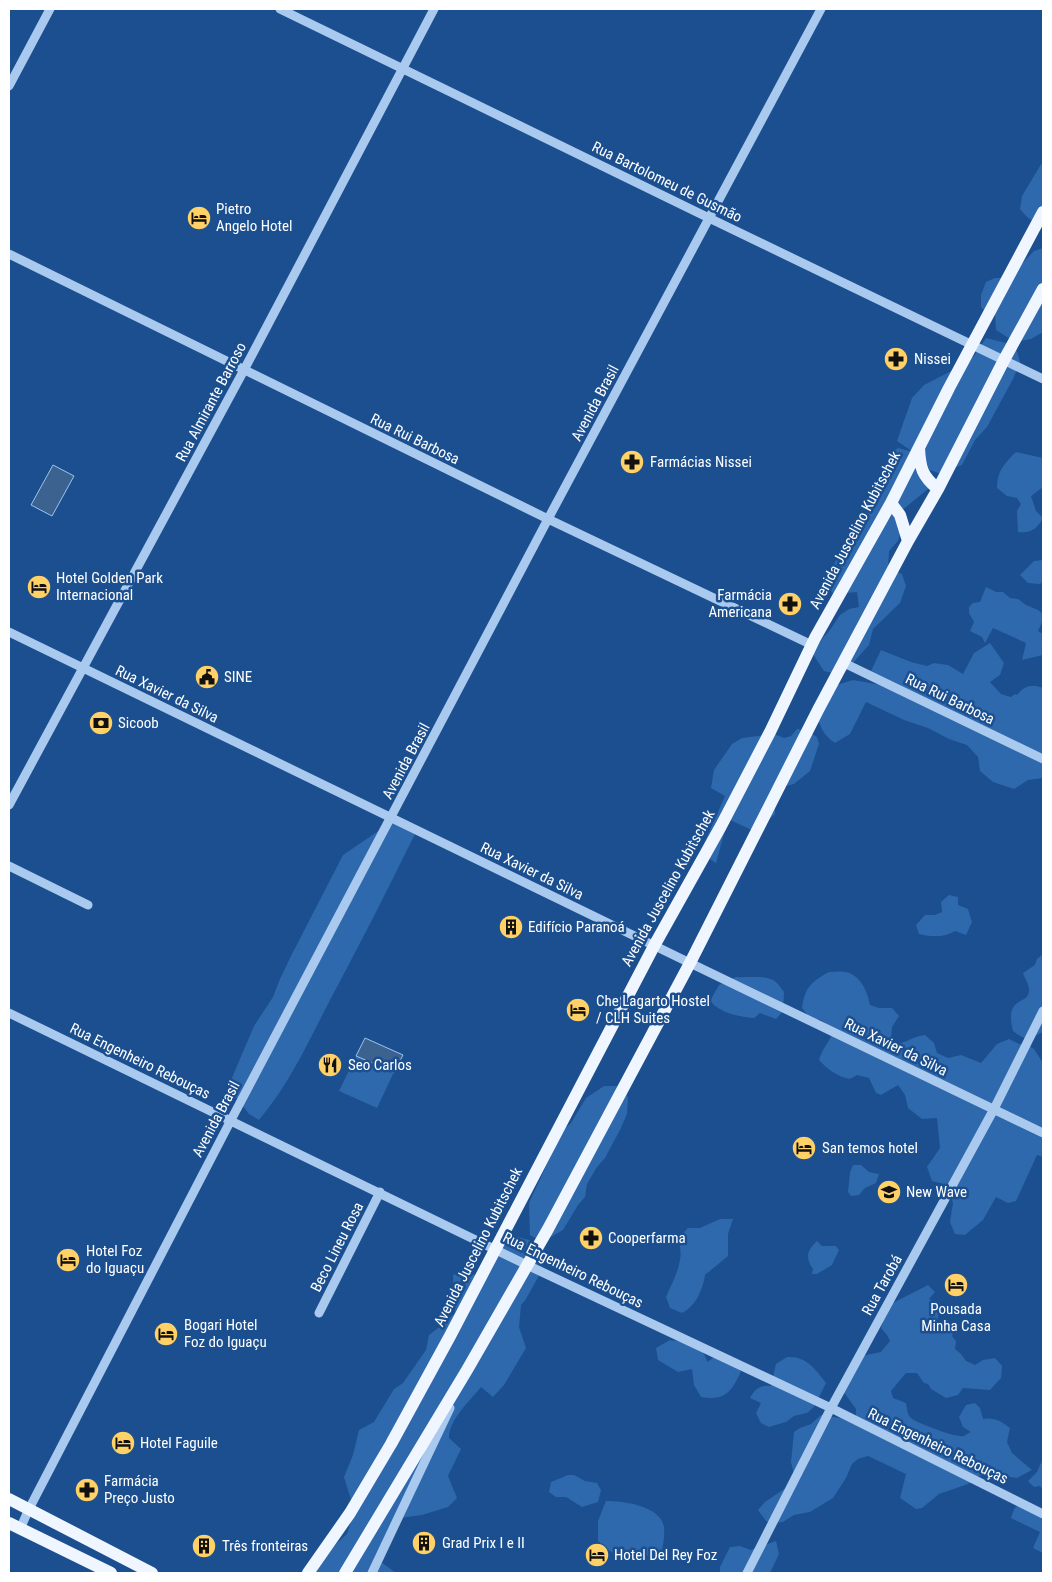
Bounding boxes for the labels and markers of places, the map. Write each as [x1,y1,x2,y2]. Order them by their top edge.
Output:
place label: Pietro Angelo Hotel [216,200,293,235]
hotel icon: Pietro Angelo Hotel [186,205,212,231]
pharmacy icon: Nissei [883,346,909,372]
place label: Nissei [914,350,951,368]
pharmacy icon: Farmácias Nissei [619,449,645,475]
place label: Farmácias Nissei [650,453,752,471]
place label: Hotel Golden Park Internacional [56,569,163,604]
hotel icon: Hotel Golden Park Internacional [26,574,52,600]
place label: Farmácia Americana [708,586,772,621]
pharmacy icon: Farmácia Americana [777,591,803,617]
public building icon: SINE [194,664,220,690]
place label: SINE [224,668,252,686]
bank icon: Sicoob [88,710,114,736]
place label: Sicoob [118,714,159,732]
building icon: Edifício Paranoá [498,914,524,940]
place label: Edifício Paranoá [528,918,625,936]
place label: Che Lagarto Hostel / CLH Suites [596,992,710,1027]
hotel icon: Che Lagarto Hostel / CLH Suites [565,997,591,1023]
restaurant icon: Seo Carlos [317,1052,343,1078]
place label: Seo Carlos [348,1056,412,1074]
hotel icon: San temos hotel [791,1135,817,1161]
place label: San temos hotel [822,1139,918,1157]
school or university icon: New Wave [876,1179,902,1205]
place label: New Wave [906,1183,967,1201]
pharmacy icon: Cooperfarma [578,1225,604,1251]
place label: Cooperfarma [608,1229,686,1247]
place label: Hotel Foz do Iguaçu [86,1242,144,1277]
hotel icon: Hotel Foz do Iguaçu [55,1247,81,1273]
hotel icon: Pousada Minha Casa [943,1272,969,1298]
place label: Pousada Minha Casa [921,1300,991,1335]
place label: Bogari Hotel Foz do Iguaçu [184,1316,267,1351]
hotel icon: Bogari Hotel Foz do Iguaçu [153,1321,179,1347]
hotel icon: Hotel Faguile [110,1430,136,1456]
place label: Hotel Faguile [140,1434,218,1452]
place label: Farmácia Preço Justo [104,1472,175,1507]
pharmacy icon: Farmácia Preço Justo [74,1477,100,1503]
building icon: Grad Prix I e II [411,1530,437,1556]
building icon: Três fronteiras [191,1533,217,1559]
place label: Grad Prix I e II [442,1534,525,1552]
place label: Três fronteiras [222,1537,308,1555]
hotel icon: Hotel Del Rey Foz [584,1542,610,1568]
place label: Hotel Del Rey Foz [614,1546,717,1564]

